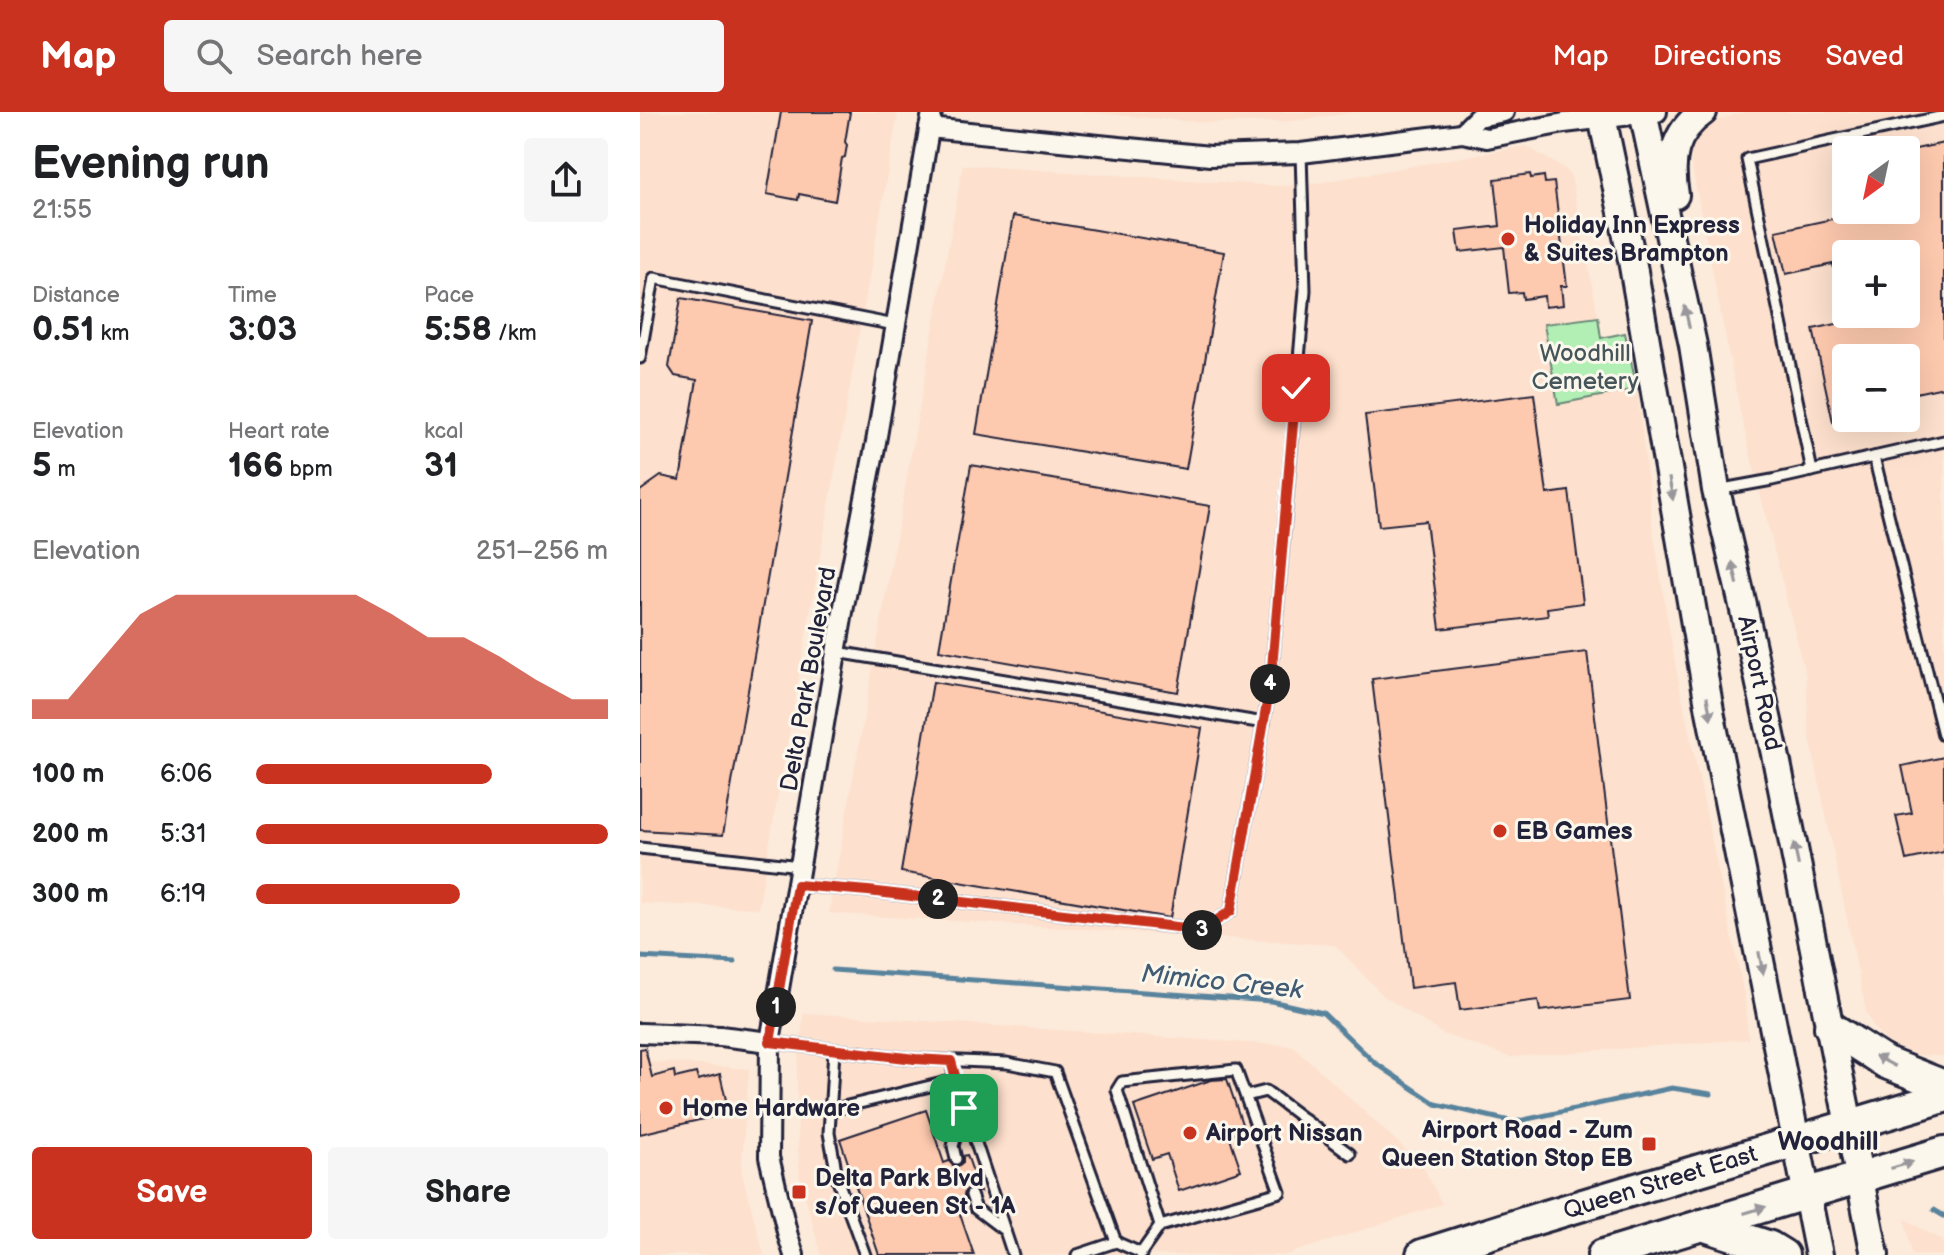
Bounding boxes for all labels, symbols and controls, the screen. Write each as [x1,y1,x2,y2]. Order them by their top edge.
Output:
search box [164,20,724,92]
text: Map [40,34,116,79]
icon: search [192,34,236,78]
text: Search here [256,38,423,74]
text: Map [1552,40,1609,73]
text: Directions [1653,40,1781,73]
text: Saved [1825,40,1904,73]
north arrow [1832,136,1920,224]
map controls [1832,136,1920,432]
text: Evening run [32,138,269,191]
button: share [524,138,608,222]
text: 21:55 [32,195,92,226]
place label: Holiday Inn Express & Suites Brampton [1524,211,1740,268]
marker: Holiday Inn Express & Suites Brampton [1499,230,1517,248]
button: + [1832,240,1920,328]
text: Distance [32,282,120,309]
text: Time [228,282,277,309]
text: Pace [424,282,474,309]
one-way arrow [1680,305,1693,330]
text: 0.51 [32,309,95,350]
text: 3:03 [228,309,297,350]
text: 5:58 [424,309,492,350]
text: km [95,320,130,347]
text: /km [492,320,537,347]
park label: Woodhill Cemetery [1532,339,1639,396]
button: − [1832,344,1920,432]
pin [1262,354,1330,422]
icon: check [1274,366,1318,410]
text: Elevation [32,418,124,445]
text: Heart rate [228,418,330,445]
text: kcal [424,418,463,445]
text: 5 [32,445,52,486]
text: 166 [228,445,284,486]
text: 31 [424,445,458,486]
text: m [52,456,76,483]
text: bpm [284,456,333,483]
one-way arrow [1665,477,1677,502]
text: Elevation [32,536,140,567]
text: 251–256 m [476,536,608,567]
one-way arrow [1729,560,1741,585]
street label: Delta Park Boulevard [774,565,843,794]
street label: Airport Road [1731,613,1788,753]
pin: 4 [1250,664,1290,704]
text: 4 [1264,670,1276,697]
one-way arrow [1704,696,1716,721]
text: 100 m [32,759,105,790]
text: 6:06 [160,759,212,790]
place label: EB Games [1516,817,1633,846]
text: 200 m [32,819,109,850]
text: 5:31 [160,819,206,850]
marker: EB Games [1491,822,1509,840]
one-way arrow [1789,842,1801,867]
text: 300 m [32,879,109,910]
text: 6:19 [160,879,206,910]
pin: 2 [918,879,958,919]
text: 2 [931,885,945,912]
pin: 3 [1182,910,1222,950]
text: 3 [1196,916,1208,943]
one-way arrow [1755,950,1768,975]
water label: Mimico Creek [1140,959,1305,1007]
pin: 1 [756,987,796,1027]
text: 1 [771,993,781,1020]
one-way arrow [1874,1054,1896,1068]
pin [930,1074,998,1142]
icon: arrive [942,1086,986,1130]
place label: Home Hardware [682,1094,860,1123]
marker: Home Hardware [657,1099,675,1117]
place label: Airport Road - Zum Queen Station Stop EB [1382,1116,1633,1173]
place label: Airport Nissan [1205,1119,1363,1148]
marker: Airport Nissan [1181,1124,1199,1142]
district label: Woodhill [1777,1127,1879,1158]
marker: Airport Road - Zum Queen Station Stop EB [1640,1135,1658,1153]
street label: Queen Street East [1560,1139,1761,1226]
button: Save [32,1147,312,1239]
button: Share [328,1147,608,1239]
one-way arrow [1891,1158,1915,1171]
place label: Delta Park Blvd s/of Queen St - 1A [815,1164,1016,1221]
marker: Delta Park Blvd s/of Queen St - 1A [790,1183,808,1201]
one-way arrow [1743,1203,1767,1216]

